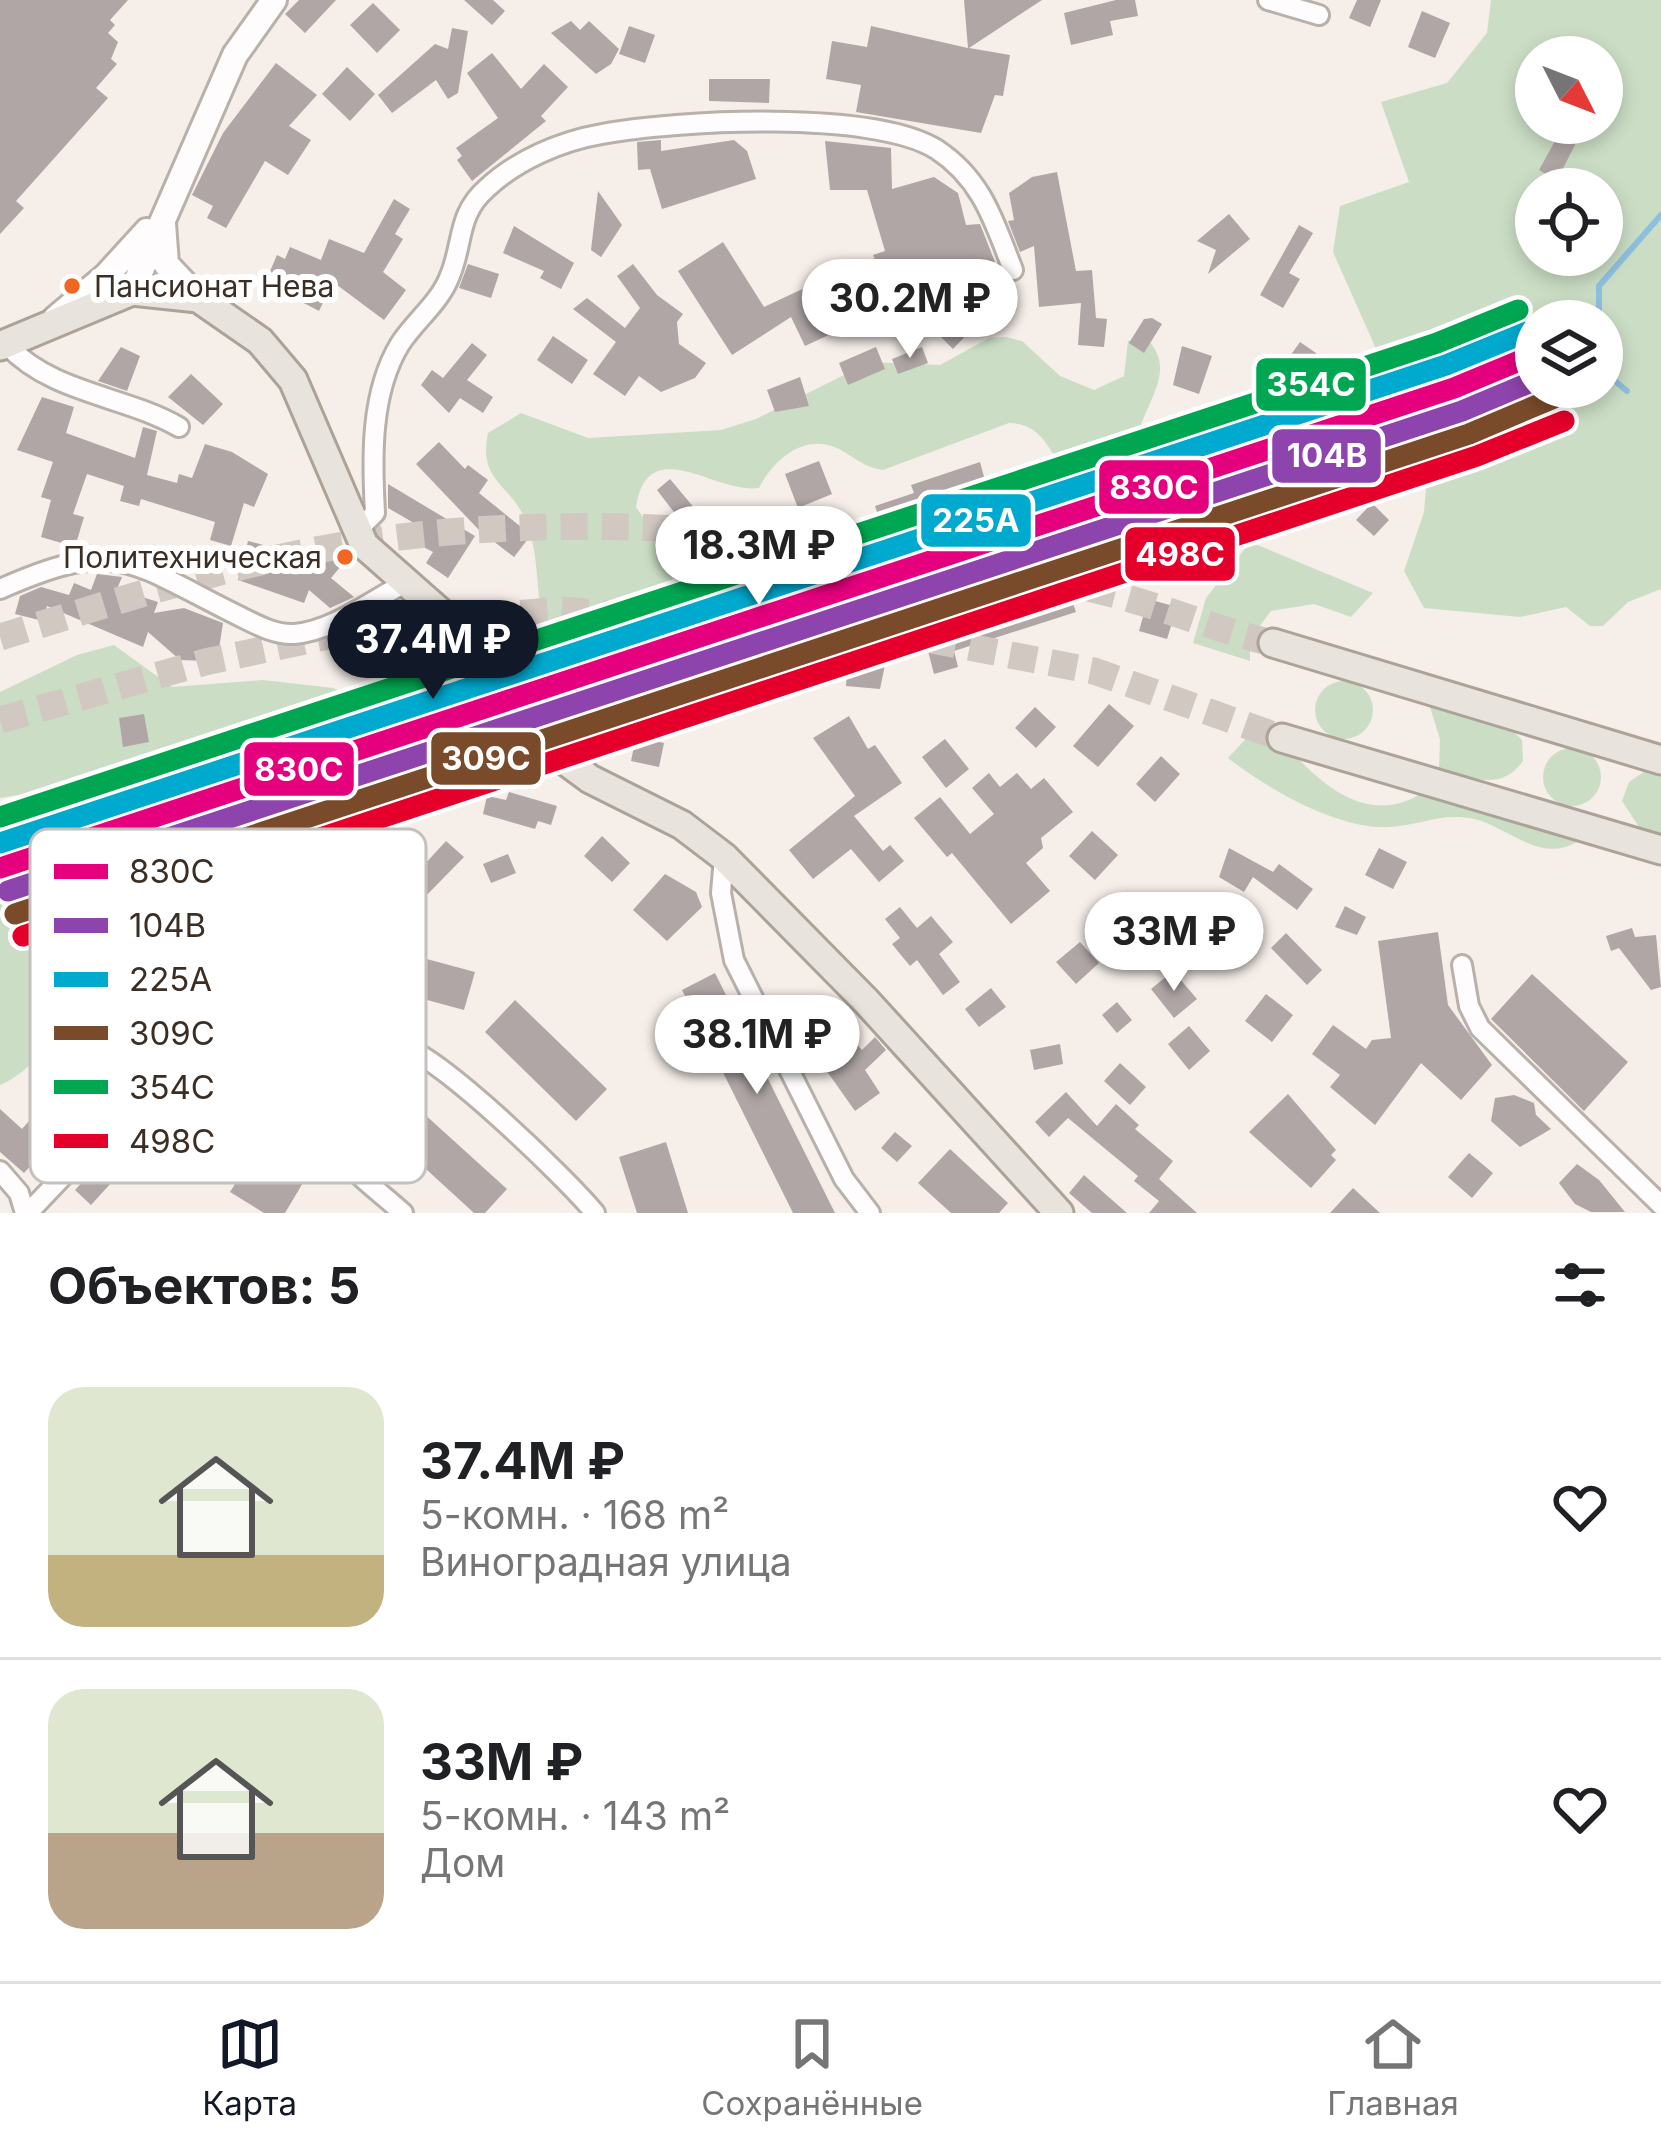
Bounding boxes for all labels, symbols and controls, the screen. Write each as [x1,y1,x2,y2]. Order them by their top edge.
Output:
north arrow [1515,36,1623,144]
map controls [1515,36,1623,408]
button: locate [1515,168,1623,276]
pin: 30.2M ₽ [799,259,1021,361]
place label: Пансионат Нева [94,268,334,304]
text: 30.2M ₽ [829,274,991,321]
marker: Пансионат Нева [61,275,83,297]
button: layers [1515,300,1623,408]
line badge: 354С [1254,356,1368,413]
text: 354С [1266,364,1356,404]
line badge: 104В [1270,427,1383,485]
text: 104В [1287,435,1367,475]
line badge: 830С [1097,458,1211,516]
text: 830С [1109,467,1199,507]
line badge: 225А [919,492,1033,549]
text: 225А [932,500,1020,540]
pin: 18.3M ₽ [648,506,870,608]
text: 18.3M ₽ [682,521,836,568]
line badge: 498С [1123,525,1237,583]
text: 498С [1135,534,1225,574]
place label: Политехническая [63,539,322,575]
marker: Политехническая [334,546,356,568]
pin: 37.4M ₽ [322,600,544,702]
text: 37.4M ₽ [355,615,511,662]
line badge: 309С [429,730,543,787]
text: 309С [441,738,531,778]
line badge: 830С [242,740,356,798]
text: 830С [254,749,344,789]
legend [30,829,426,1183]
text: 830С [129,851,215,891]
pin: 33M ₽ [1090,892,1258,994]
text: 104В [129,905,206,945]
text: 33M ₽ [1112,907,1236,954]
text: 225А [129,959,212,999]
pin: 38.1M ₽ [646,995,868,1097]
text: 38.1M ₽ [682,1010,832,1057]
text: 309С [129,1013,215,1053]
text: 354С [129,1067,215,1107]
text: 498С [129,1121,215,1161]
icon: filters [1547,1252,1613,1318]
text: Объектов: 5 [48,1255,360,1316]
text: 37.4M ₽ [420,1430,625,1491]
icon: home [144,1435,288,1579]
icon: heart [1547,1474,1613,1540]
text: 5-комн. · 168 m² [420,1491,729,1538]
text: Виноградная улица [420,1538,792,1585]
text: 33M ₽ [420,1731,583,1792]
icon: home [144,1737,288,1881]
icon: heart [1547,1776,1613,1842]
text: 5-комн. · 143 m² [420,1792,730,1839]
text: Дом [420,1839,505,1886]
tab: Карта [202,2011,297,2123]
tab: Сохранённые [701,2011,923,2123]
tab: Главная [1327,2011,1459,2123]

